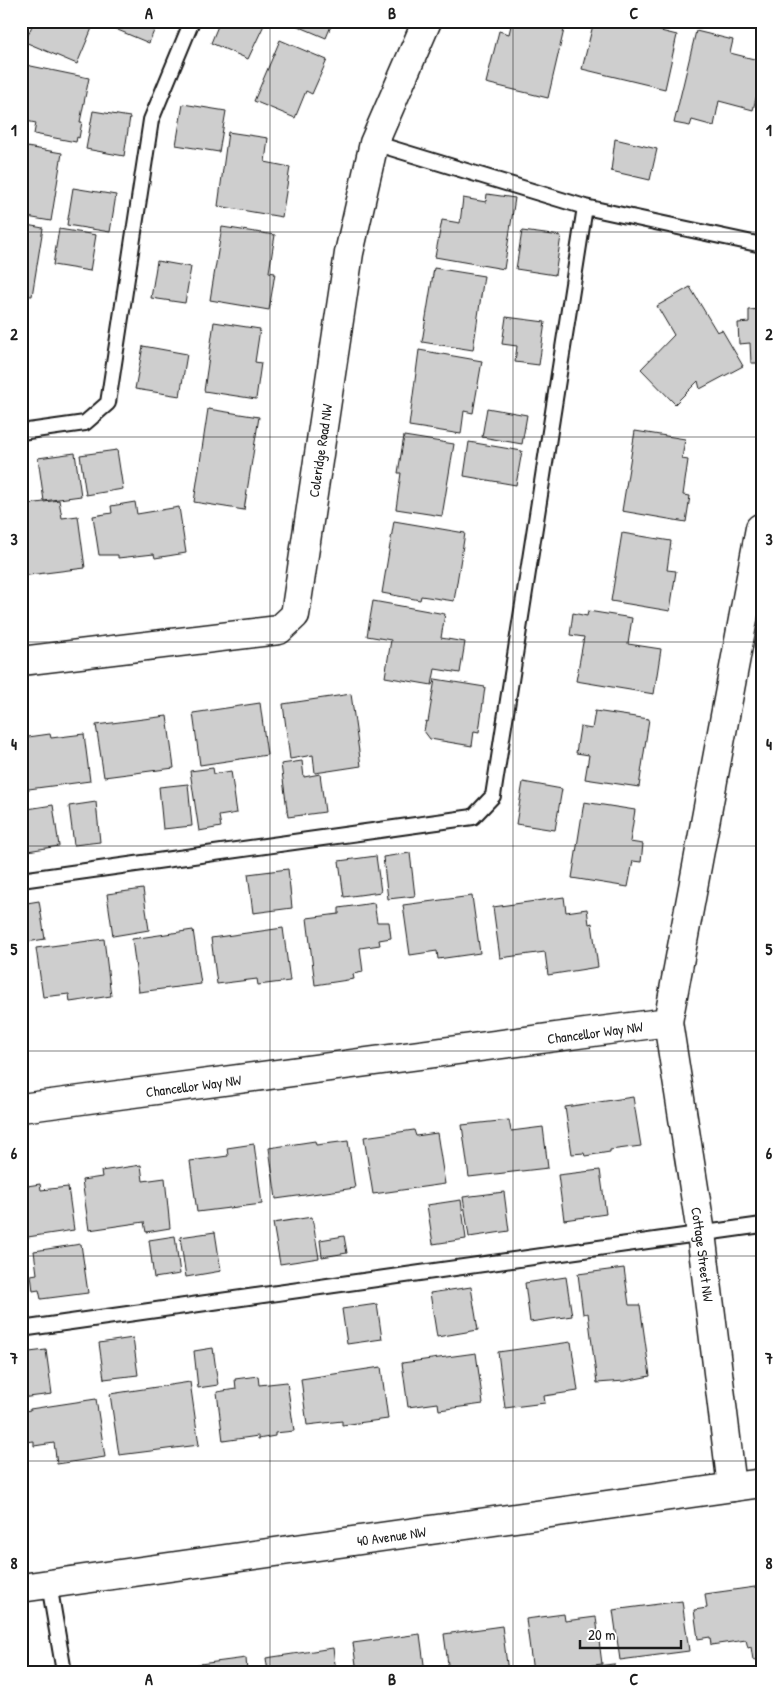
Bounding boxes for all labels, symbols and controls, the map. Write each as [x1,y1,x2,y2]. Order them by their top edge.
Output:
text: A [145,2,153,24]
text: B [388,2,396,24]
text: C [630,2,639,24]
text: 1 [11,119,17,141]
text: 1 [766,119,772,141]
text: 2 [10,323,18,345]
text: 2 [765,323,773,345]
street label: Coleridge Road NW [303,402,336,498]
text: 3 [10,528,18,550]
text: 3 [765,528,773,550]
text: 4 [11,733,17,755]
text: 4 [766,733,772,755]
text: 5 [11,938,18,960]
text: 5 [766,938,773,960]
street label: Chancellor Way NW [546,1016,644,1047]
street label: Chancellor Way NW [145,1069,243,1101]
text: 6 [11,1142,18,1164]
text: 6 [766,1142,773,1164]
street label: Cottage Street NW [688,1206,719,1303]
text: 7 [9,1347,18,1369]
text: 7 [764,1347,773,1369]
street label: 40 Avenue NW [355,1521,427,1550]
text: 8 [11,1552,18,1574]
text: 8 [766,1552,773,1574]
scale bar [580,1618,682,1650]
text: 20 m [588,1624,615,1645]
text: A [145,1668,153,1690]
text: B [388,1668,396,1690]
text: C [630,1668,639,1690]

